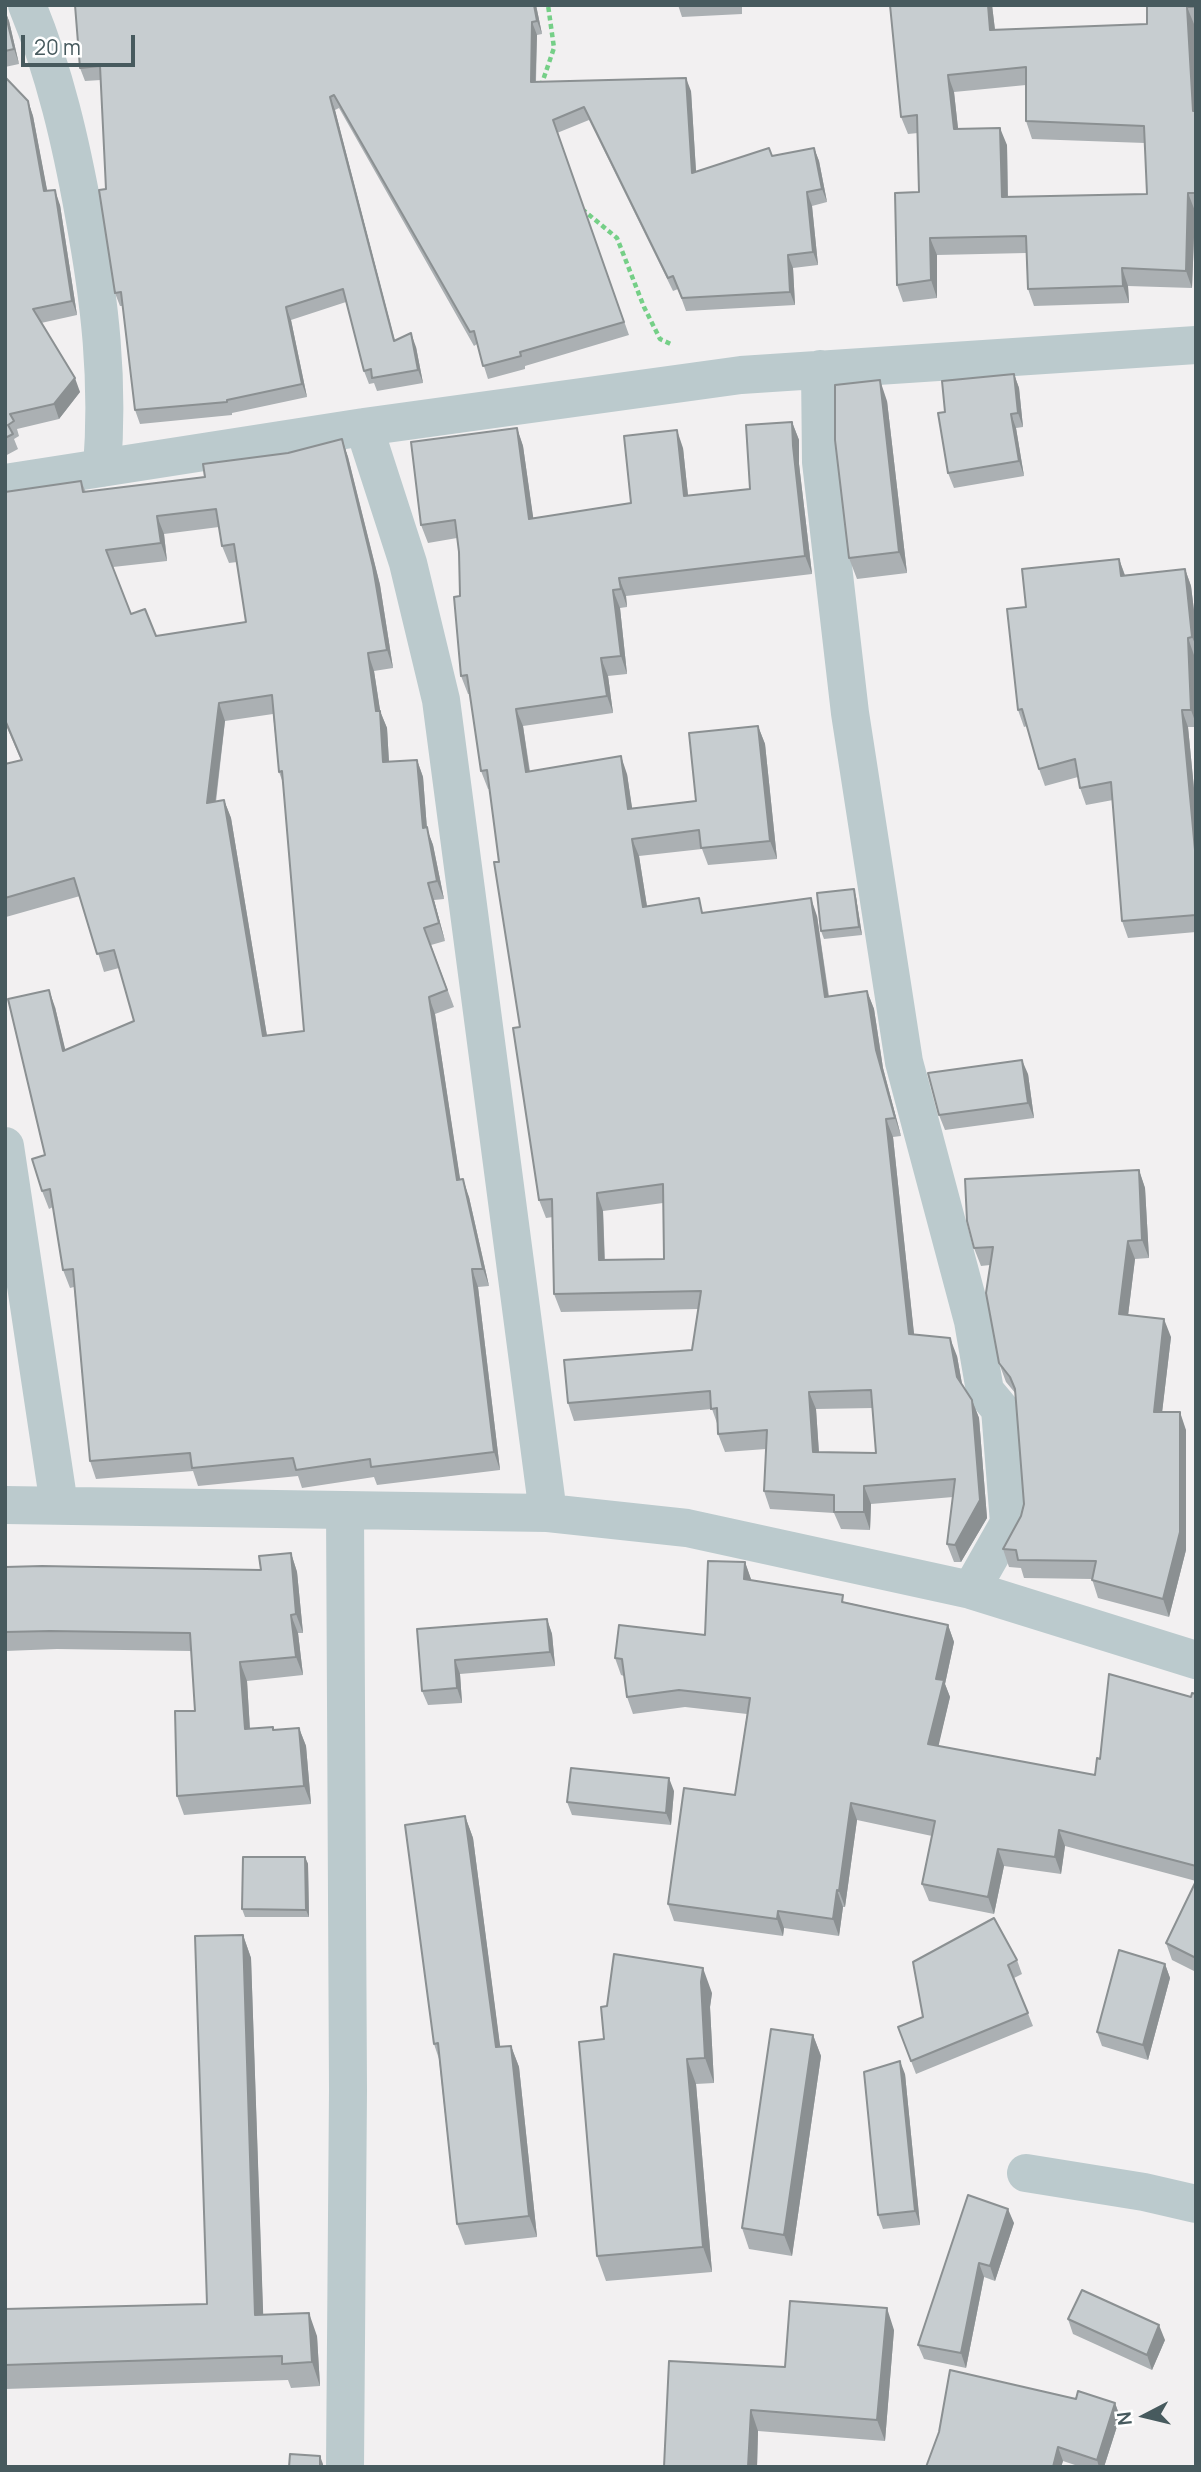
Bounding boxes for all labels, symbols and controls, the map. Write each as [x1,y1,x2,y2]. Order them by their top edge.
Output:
scale bar [24,21,138,65]
text: 20 m [34,33,81,61]
north arrow [1110,2381,1180,2451]
text: N [1110,2410,1138,2427]

